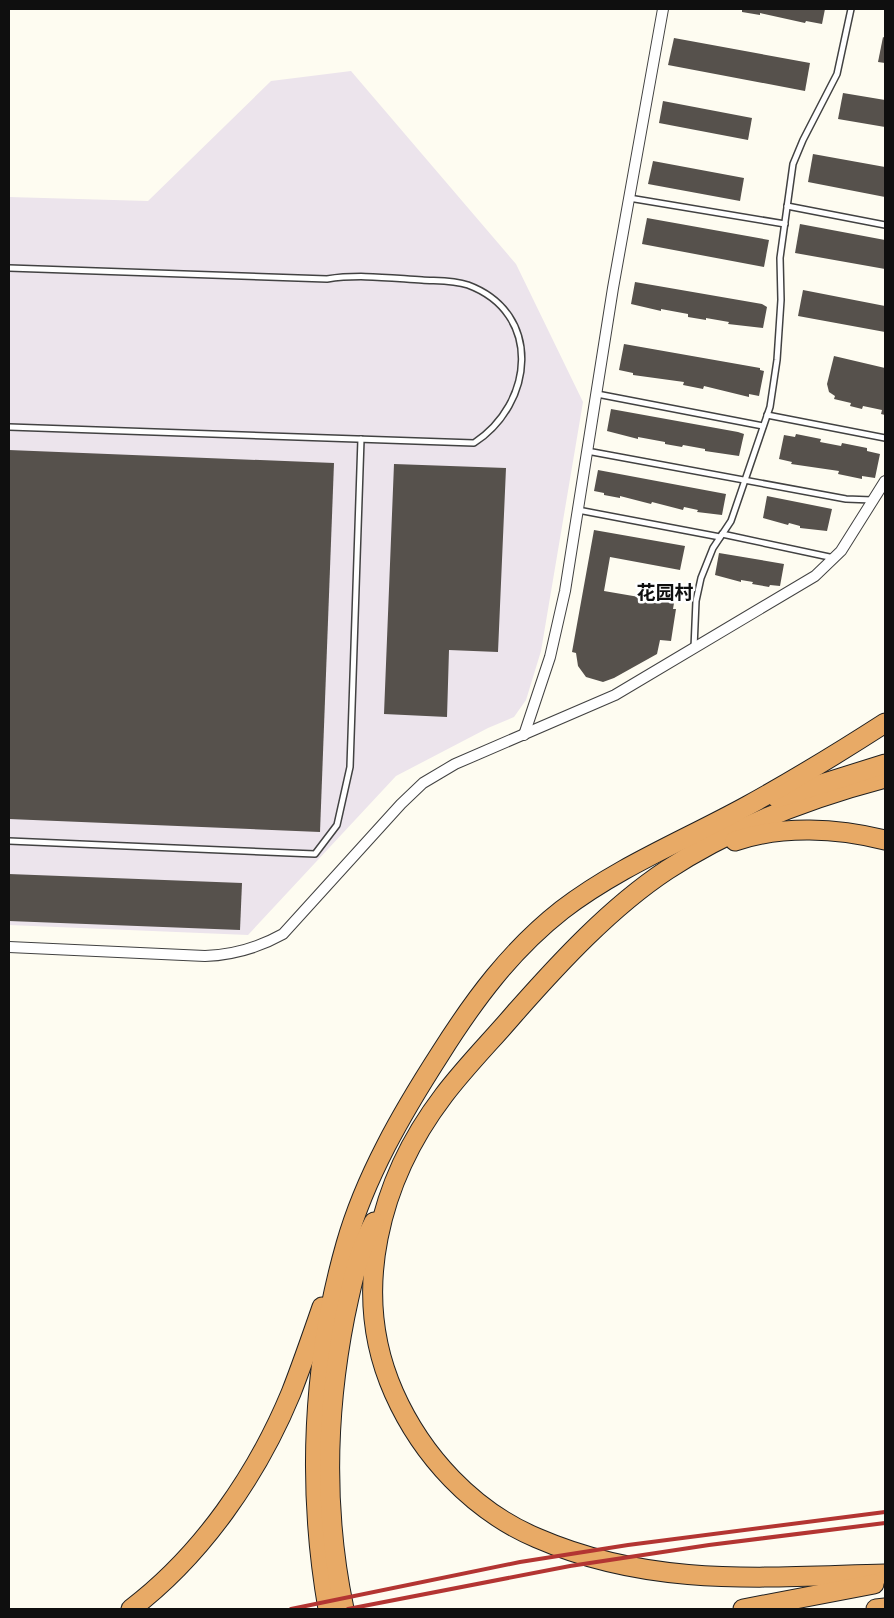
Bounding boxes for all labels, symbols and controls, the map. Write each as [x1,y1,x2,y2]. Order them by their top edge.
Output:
district label: 花园村 [636,578,694,604]

